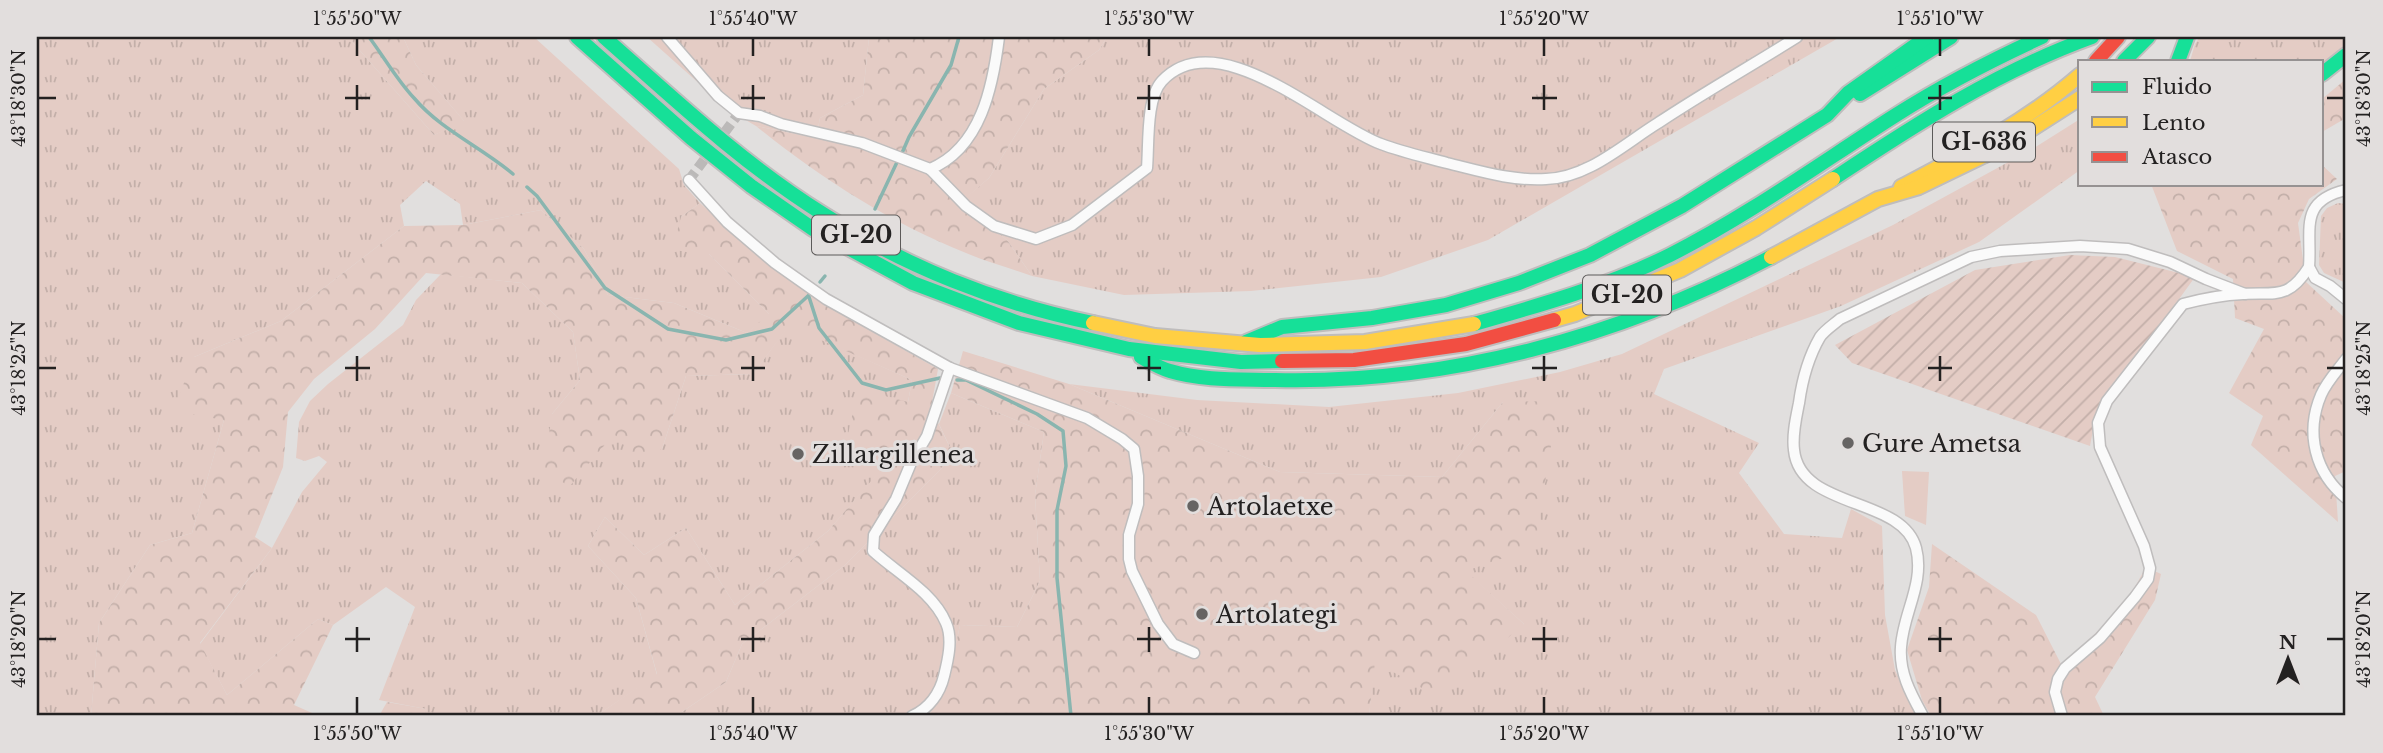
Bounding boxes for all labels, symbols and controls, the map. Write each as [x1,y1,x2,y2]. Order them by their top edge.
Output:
text: 1°55'50"W [313,8,402,30]
text: 1°55'40"W [709,8,798,30]
text: 1°55'30"W [1104,8,1195,30]
text: 1°55'20"W [1499,8,1590,30]
text: 1°55'10"W [1897,8,1984,30]
text: 43°18'30"N [8,49,30,147]
text: 43°18'30"N [2353,49,2375,147]
legend [2078,60,2324,186]
text: Fluido [2142,74,2212,100]
text: Lento [2142,110,2205,136]
road number: GI-636 [1933,122,2035,162]
text: Atasco [2141,144,2212,170]
road number: GI-20 [812,216,900,254]
road number: GI-20 [1583,276,1671,314]
text: 43°18'25"N [8,321,30,415]
text: 43°18'25"N [2353,321,2375,415]
place label: Gure Ametsa [1862,429,2022,458]
marker: Gure Ametsa [1840,435,1856,451]
place label: Zillargillenea [812,440,975,469]
marker: Zillargillenea [790,446,806,462]
place label: Artolaetxe [1206,492,1334,521]
marker: Artolaetxe [1185,498,1201,514]
text: 43°18'20"N [8,590,30,688]
text: 43°18'20"N [2353,590,2375,688]
place label: Artolategi [1215,600,1337,629]
marker: Artolategi [1194,606,1210,622]
north arrow [2254,624,2324,694]
text: N [2279,631,2297,654]
text: 1°55'50"W [313,723,402,745]
text: 1°55'40"W [709,723,798,745]
text: 1°55'30"W [1104,723,1195,745]
text: 1°55'20"W [1499,723,1590,745]
text: 1°55'10"W [1897,723,1984,745]

